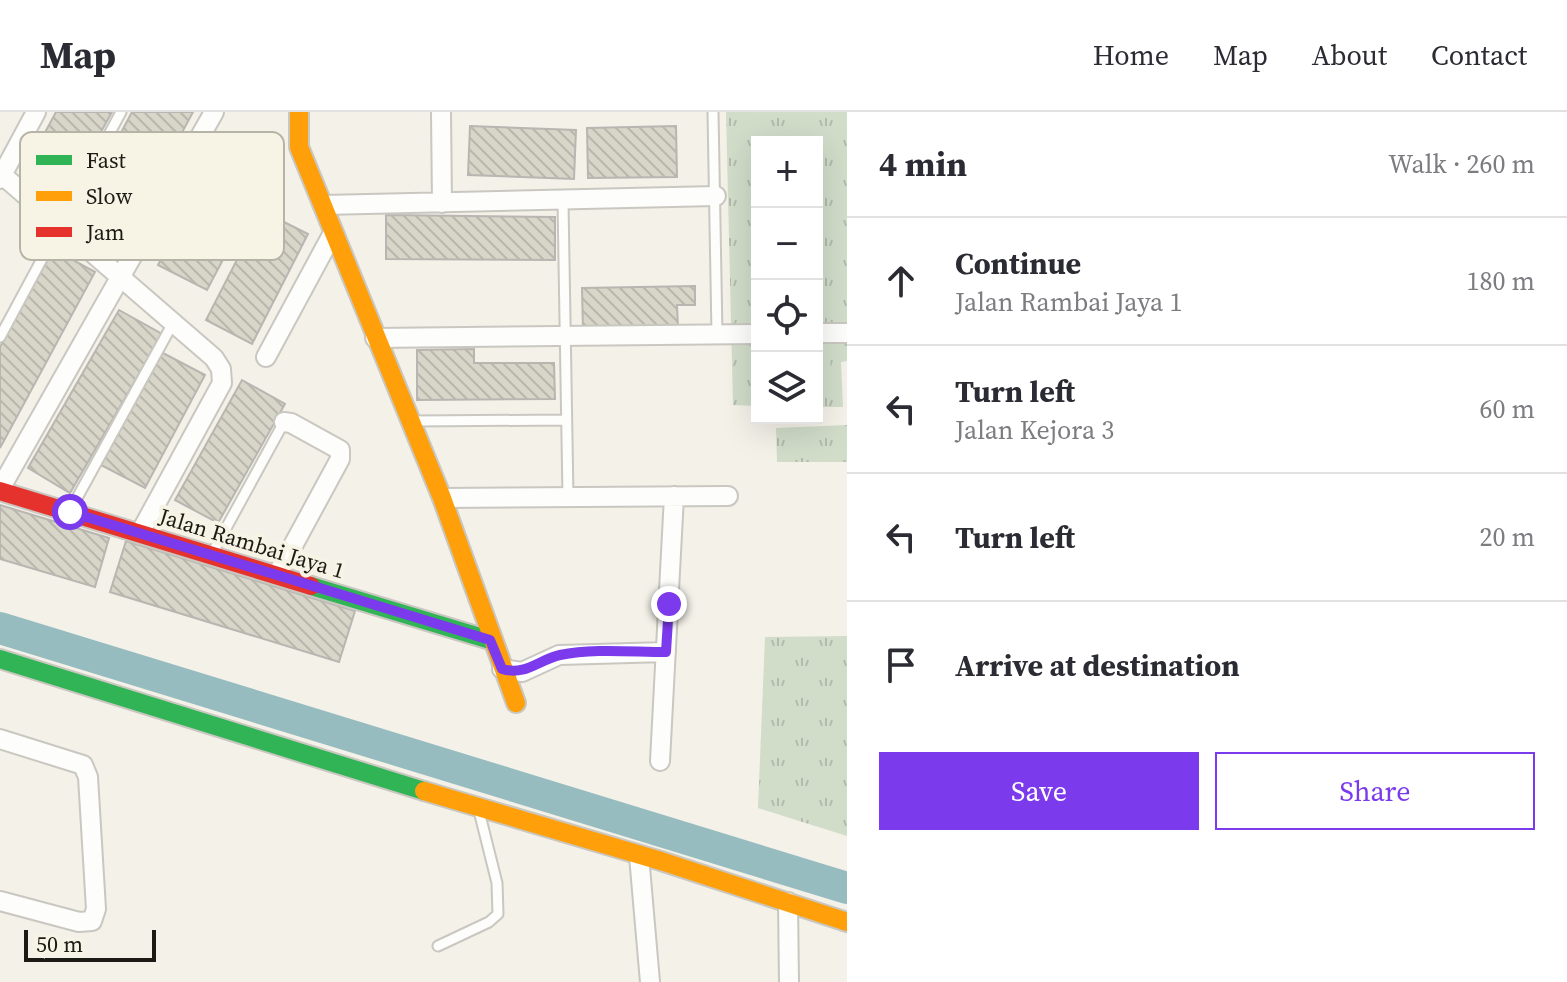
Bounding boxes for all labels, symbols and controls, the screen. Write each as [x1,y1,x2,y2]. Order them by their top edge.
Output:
text: Map [40,29,116,81]
text: Home [1093,36,1169,74]
text: Map [1213,36,1268,74]
text: About [1312,36,1387,74]
text: Contact [1431,36,1527,74]
legend [20,132,284,260]
map controls [751,136,823,424]
button: + [751,136,823,208]
text: 4 min [879,141,967,187]
text: Fast [86,145,127,175]
text: Walk · 260 m [1388,146,1535,182]
text: Slow [86,181,133,211]
button: − [751,208,823,280]
text: Jam [85,217,125,247]
text: Continue [955,243,1081,284]
icon: ahead [879,259,923,303]
text: 180 m [1467,263,1535,299]
button: locate [751,280,823,352]
text: Jalan Rambai Jaya 1 [955,284,1182,320]
button: layers [751,352,823,424]
text: Turn left [955,371,1075,412]
icon: left [879,387,923,431]
text: 60 m [1480,391,1535,427]
text: Jalan Kejora 3 [955,412,1114,448]
route start [52,494,88,530]
street label: Jalan Rambai Jaya 1 [155,500,348,585]
icon: left [879,515,923,559]
text: Turn left [955,517,1075,558]
text: 20 m [1480,519,1535,555]
route end [651,586,687,622]
icon: arrive [879,643,923,687]
text: Arrive at destination [955,645,1240,686]
button: Save [879,752,1199,830]
button: Share [1215,752,1535,830]
scale bar [24,926,156,962]
text: 50 m [36,929,83,959]

